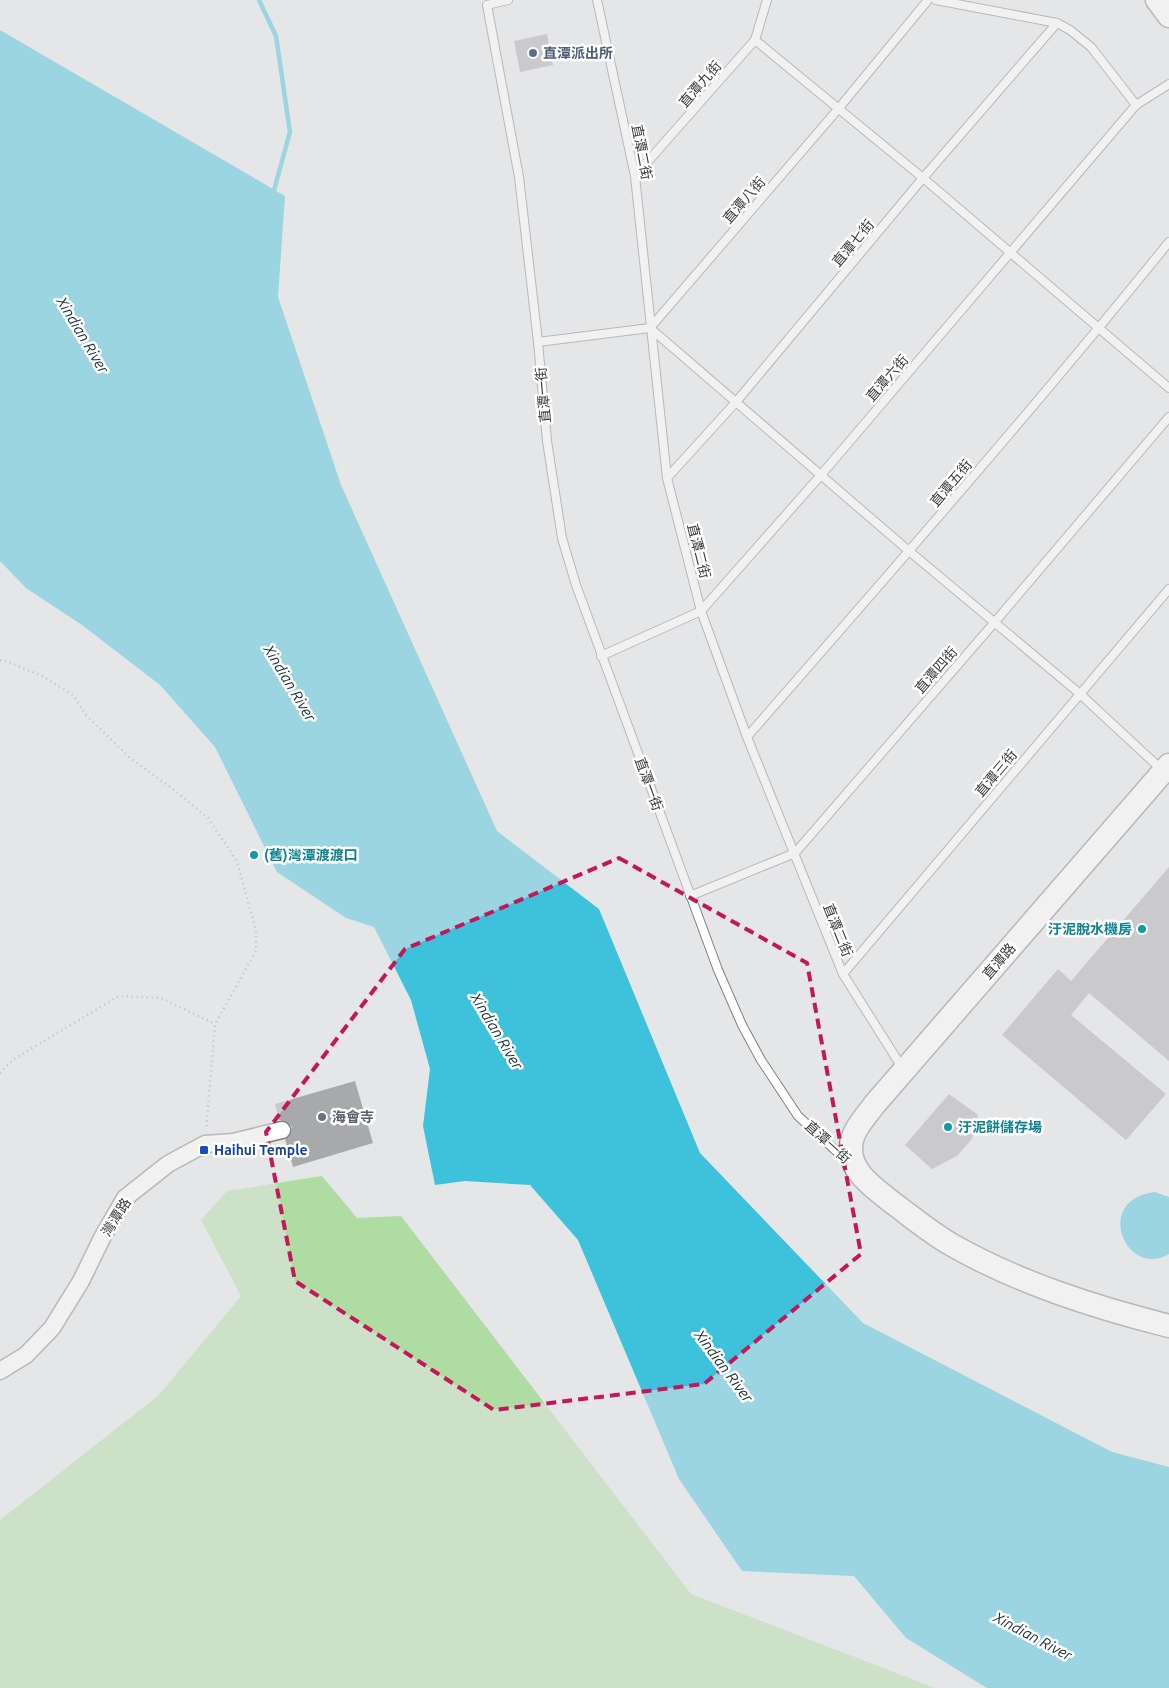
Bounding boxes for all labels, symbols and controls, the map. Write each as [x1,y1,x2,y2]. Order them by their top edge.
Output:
place label: 直潭派出所 [543,45,613,61]
marker: 直潭派出所 [527,47,539,59]
street label: 直潭九街 [676,58,724,110]
street label: 直潭二街 [629,123,655,181]
street label: 直潭八街 [720,174,768,226]
street label: 直潭七街 [829,216,877,270]
water label: Xindian River [53,293,113,377]
street label: 直潭六街 [863,352,911,404]
street label: 直潭一街 [533,366,553,424]
street label: 直潭五街 [927,456,975,510]
street label: 直潭二街 [684,522,714,580]
water label: Xindian River [260,641,320,725]
street label: 直潭四街 [912,644,960,696]
street label: 直潭三街 [972,746,1020,800]
street label: 直潭一街 [632,755,666,813]
place label: (舊)灣潭渡渡口 [264,847,358,863]
marker: (舊)灣潭渡渡口 [248,849,260,861]
street label: 直潭二街 [820,901,856,959]
place label: 汙泥脫水機房 [1048,921,1132,937]
marker: 汙泥脫水機房 [1136,923,1148,935]
street label: 直潭路 [979,940,1019,982]
water label: Xindian River [467,989,527,1073]
place label: 海會寺 [332,1109,374,1125]
marker: 海會寺 [316,1111,328,1123]
street label: 直潭一街 [802,1117,854,1167]
place label: 汙泥餅儲存場 [958,1119,1042,1135]
marker: 汙泥餅儲存場 [942,1121,954,1133]
place label: Haihui Temple [214,1142,308,1158]
marker: Haihui Temple [198,1144,210,1156]
street label: 灣潭路 [98,1195,134,1239]
water label: Xindian River [691,1326,757,1407]
water label: Xindian River [990,1608,1076,1664]

